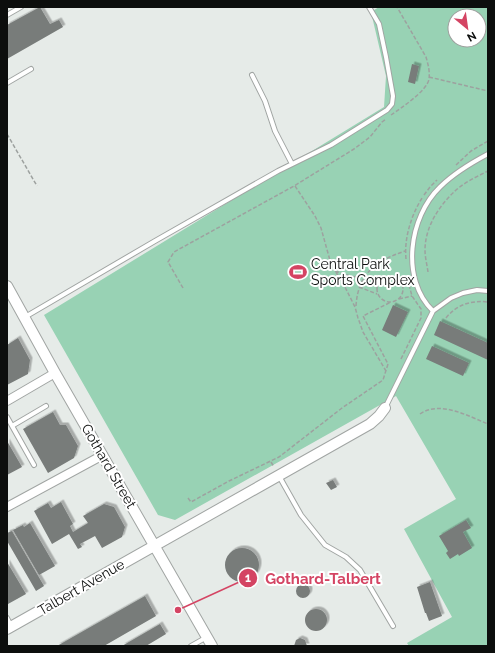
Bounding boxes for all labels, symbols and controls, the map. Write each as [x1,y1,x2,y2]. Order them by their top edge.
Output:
north arrow [447,8,487,48]
text: N [465,29,478,44]
place label: Central Park Sports Complex [311,256,415,288]
sports icon: Central Park Sports Complex [288,262,308,282]
street label: Gothard Street [78,421,140,511]
street label: Talbert Avenue [35,556,127,618]
callout: Gothard-Talbert [238,565,389,592]
text: Gothard-Talbert [265,570,381,588]
text: 1 [245,571,251,585]

